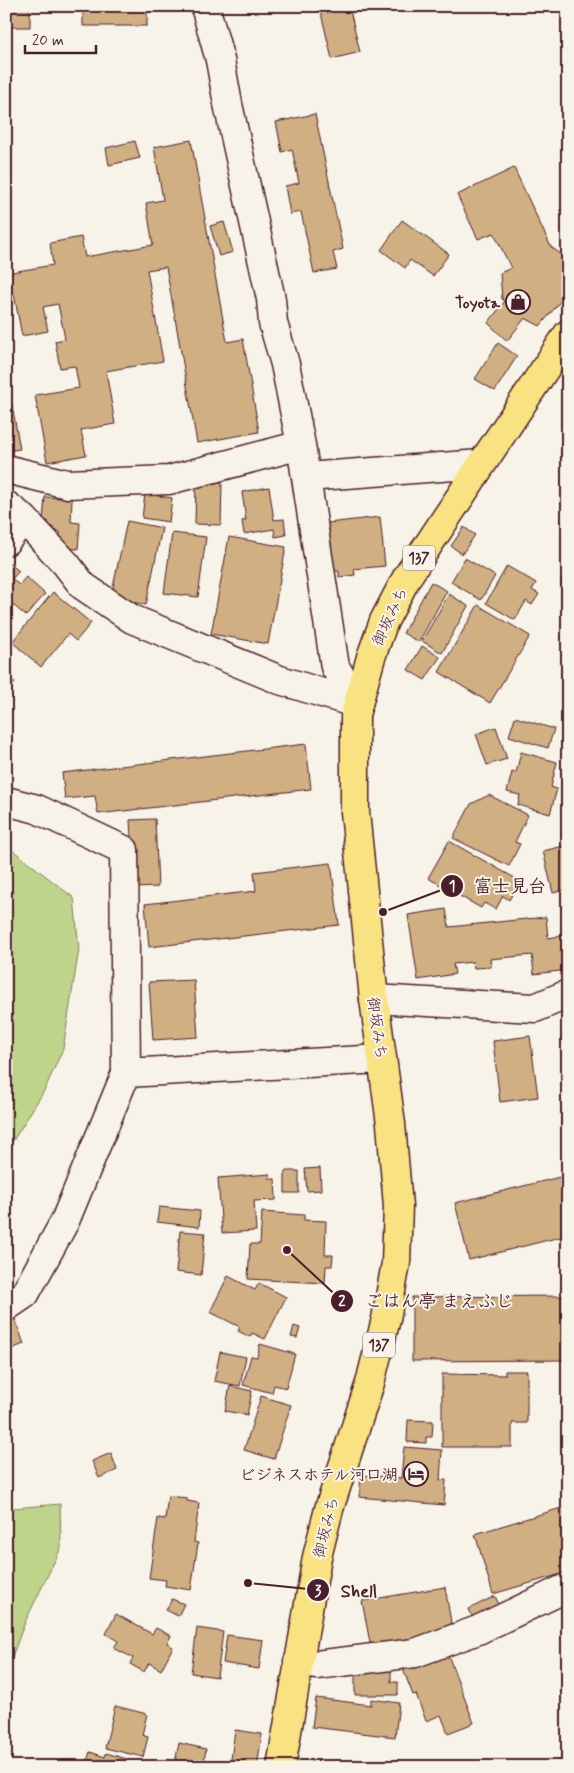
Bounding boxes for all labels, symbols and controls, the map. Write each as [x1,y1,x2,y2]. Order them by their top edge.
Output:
scale bar [25,22,96,54]
text: 20 m [32,31,64,51]
shop icon: Toyota [505,289,531,315]
place label: Toyota [455,293,500,314]
road number: 137 [403,546,435,570]
street label: 御坂みち [367,583,413,650]
callout: 富士見台 [439,869,556,902]
text: 富士見台 [474,875,546,899]
text: 1 [449,877,455,897]
street label: 御坂みち [362,995,391,1061]
callout: ごはん亭 まえふじ [330,1284,523,1317]
text: ごはん亭 まえふじ [365,1290,513,1314]
text: 2 [338,1292,346,1312]
road number: 137 [363,1332,395,1358]
hotel icon: ビジネスホテル河口湖 [403,1461,429,1487]
place label: ビジネスホテル河口湖 [240,1465,398,1486]
street label: 御坂みち [309,1494,344,1561]
callout: Shell [306,1574,387,1607]
text: Shell [341,1580,377,1604]
text: 3 [315,1582,322,1602]

